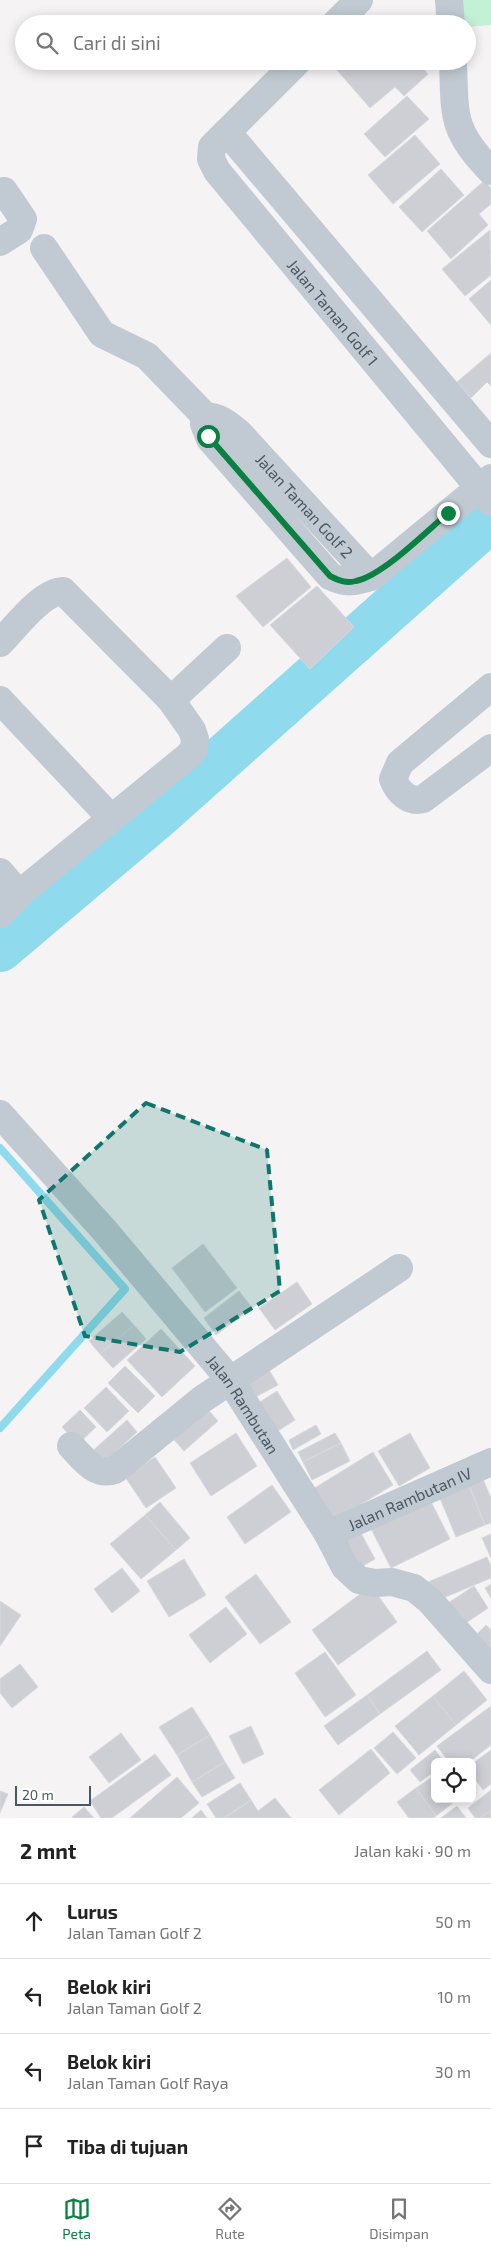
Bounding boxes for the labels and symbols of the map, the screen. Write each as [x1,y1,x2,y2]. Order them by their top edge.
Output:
street label: Jalan Taman Golf 1 [284,255,383,369]
route start [197,425,220,448]
street label: Jalan Taman Golf 2 [253,449,358,561]
route end [437,502,460,525]
street label: Jalan Rambutan [203,1350,284,1457]
street label: Jalan Rambutan IV [345,1462,474,1534]
scale bar [15,1783,91,1806]

